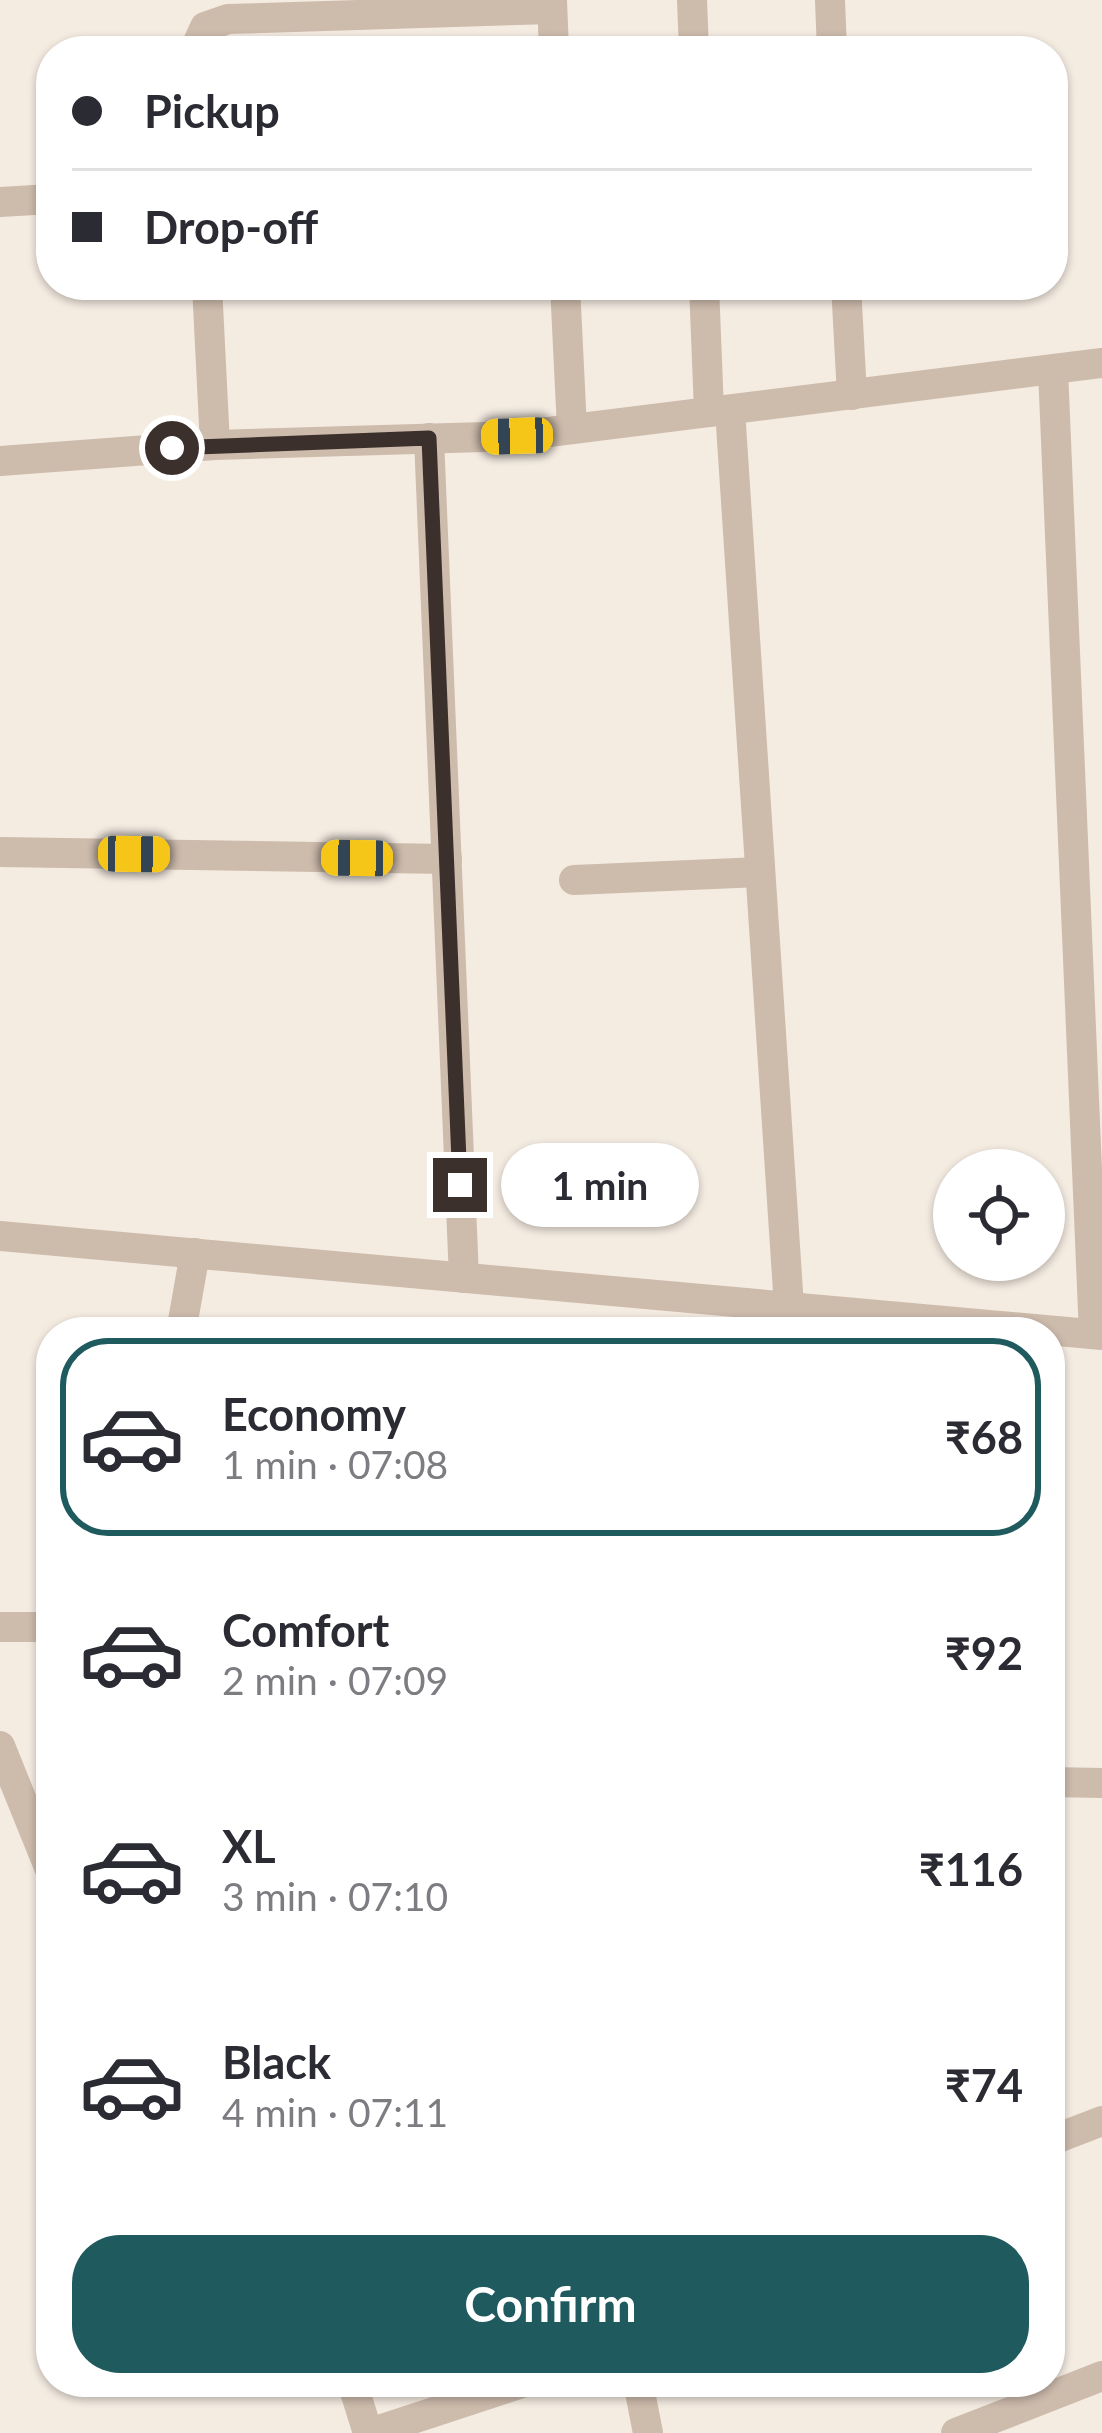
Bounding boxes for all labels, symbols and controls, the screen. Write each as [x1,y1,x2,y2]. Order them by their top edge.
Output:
text: Pickup [144,84,280,138]
text: Drop-off [144,200,318,254]
car [480,417,554,455]
route start [145,421,199,475]
car [98,835,170,873]
car [321,839,393,877]
callout: 1 min [502,1143,700,1227]
map controls [933,1149,1065,1281]
button: locate [933,1149,1065,1281]
route end [433,1158,487,1212]
text: 1 min [552,1162,648,1208]
icon: car [78,1383,186,1491]
text: Economy [222,1387,406,1441]
text: ₹68 [945,1410,1023,1464]
text: 1 min · 07:08 [222,1441,448,1487]
icon: car [78,1599,186,1707]
text: Comfort [222,1603,389,1657]
text: ₹92 [945,1626,1023,1680]
text: 2 min · 07:09 [222,1657,448,1703]
icon: car [78,1815,186,1923]
text: XL [222,1819,276,1873]
text: ₹116 [919,1842,1023,1896]
text: 3 min · 07:10 [222,1873,448,1919]
icon: car [78,2031,186,2139]
text: Black [222,2035,331,2089]
text: ₹74 [945,2058,1023,2112]
text: 4 min · 07:11 [222,2089,448,2135]
button: Confirm [72,2235,1029,2373]

